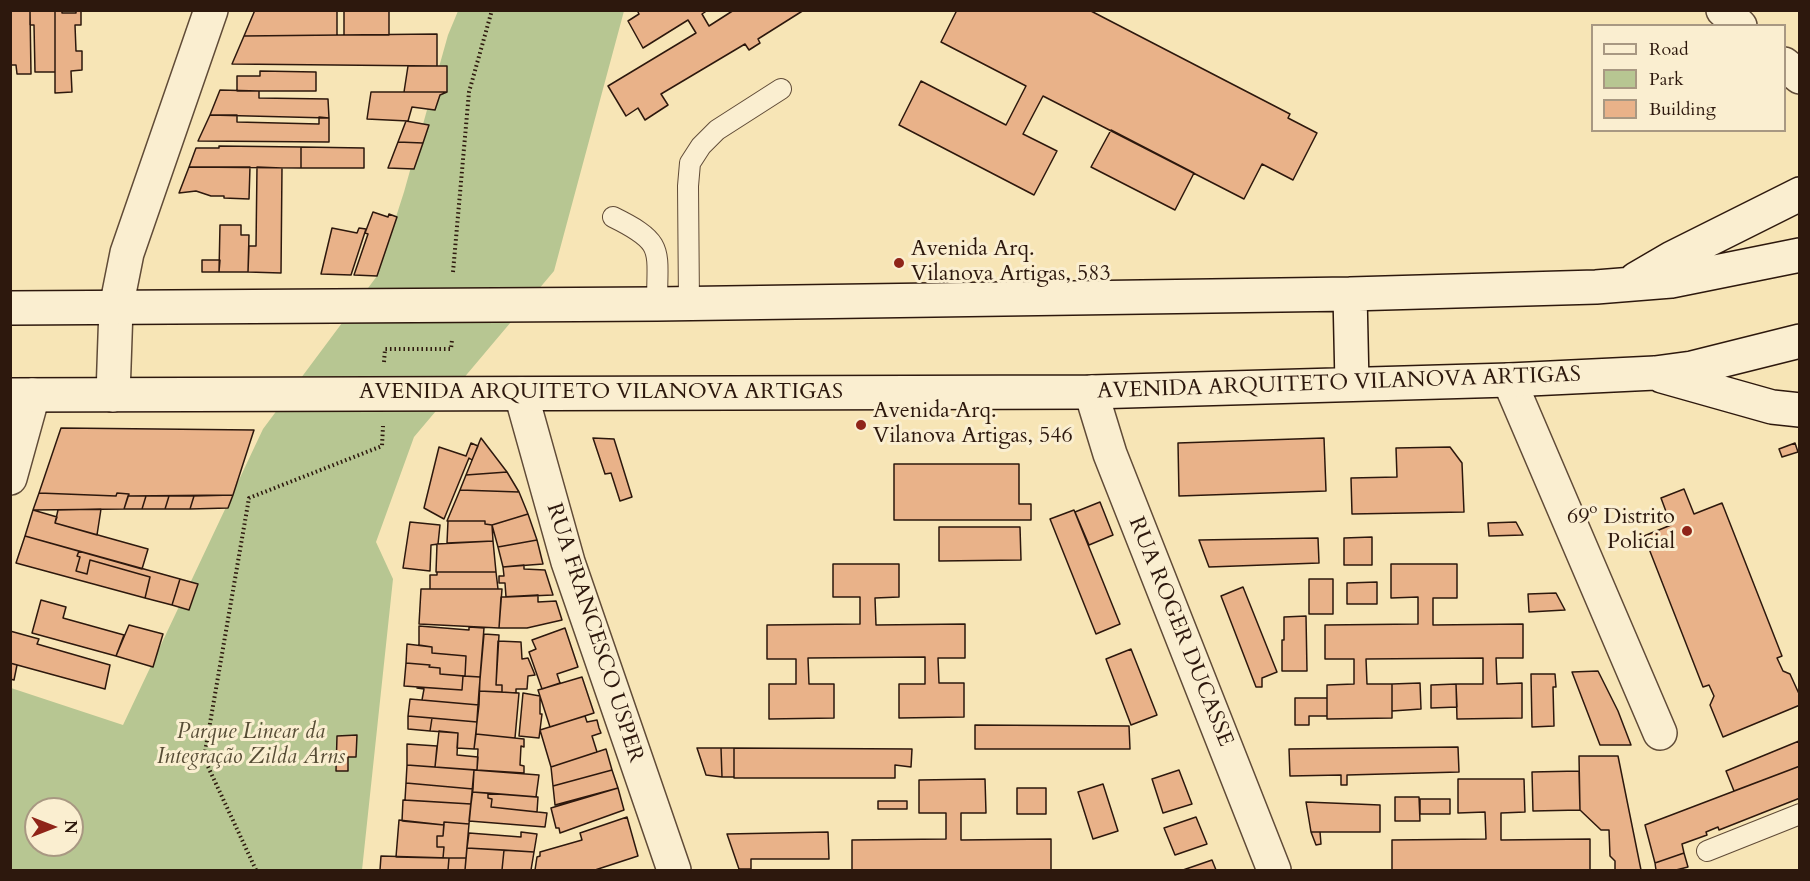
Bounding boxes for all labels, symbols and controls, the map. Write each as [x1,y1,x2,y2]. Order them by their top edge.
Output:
legend [1591,24,1786,132]
text: Road [1649,37,1689,62]
text: Park [1649,67,1684,92]
text: Building [1649,97,1716,122]
place label: Avenida Arq. Vilanova Artigas, 583 [911,237,1111,288]
marker: Avenida Arq. Vilanova Artigas, 583 [892,256,906,270]
street label: AVENIDA ARQUITETO VILANOVA ARTIGAS [1097,362,1581,406]
street label: AVENIDA ARQUITETO VILANOVA ARTIGAS [359,380,843,406]
place label: Avenida Arq. Vilanova Artigas, 546 [873,399,1073,451]
marker: Avenida Arq. Vilanova Artigas, 546 [854,418,868,432]
street label: RUA FRANCESCO USPER [540,500,648,766]
place label: 69º Distrito Policial [1567,505,1675,556]
street label: RUA ROGER DUCASSE [1122,513,1238,751]
marker: 69º Distrito Policial [1680,524,1694,538]
park label: Parque Linear da Integração Zilda Arns [157,720,345,772]
north arrow [24,797,84,857]
text: N [59,820,81,834]

